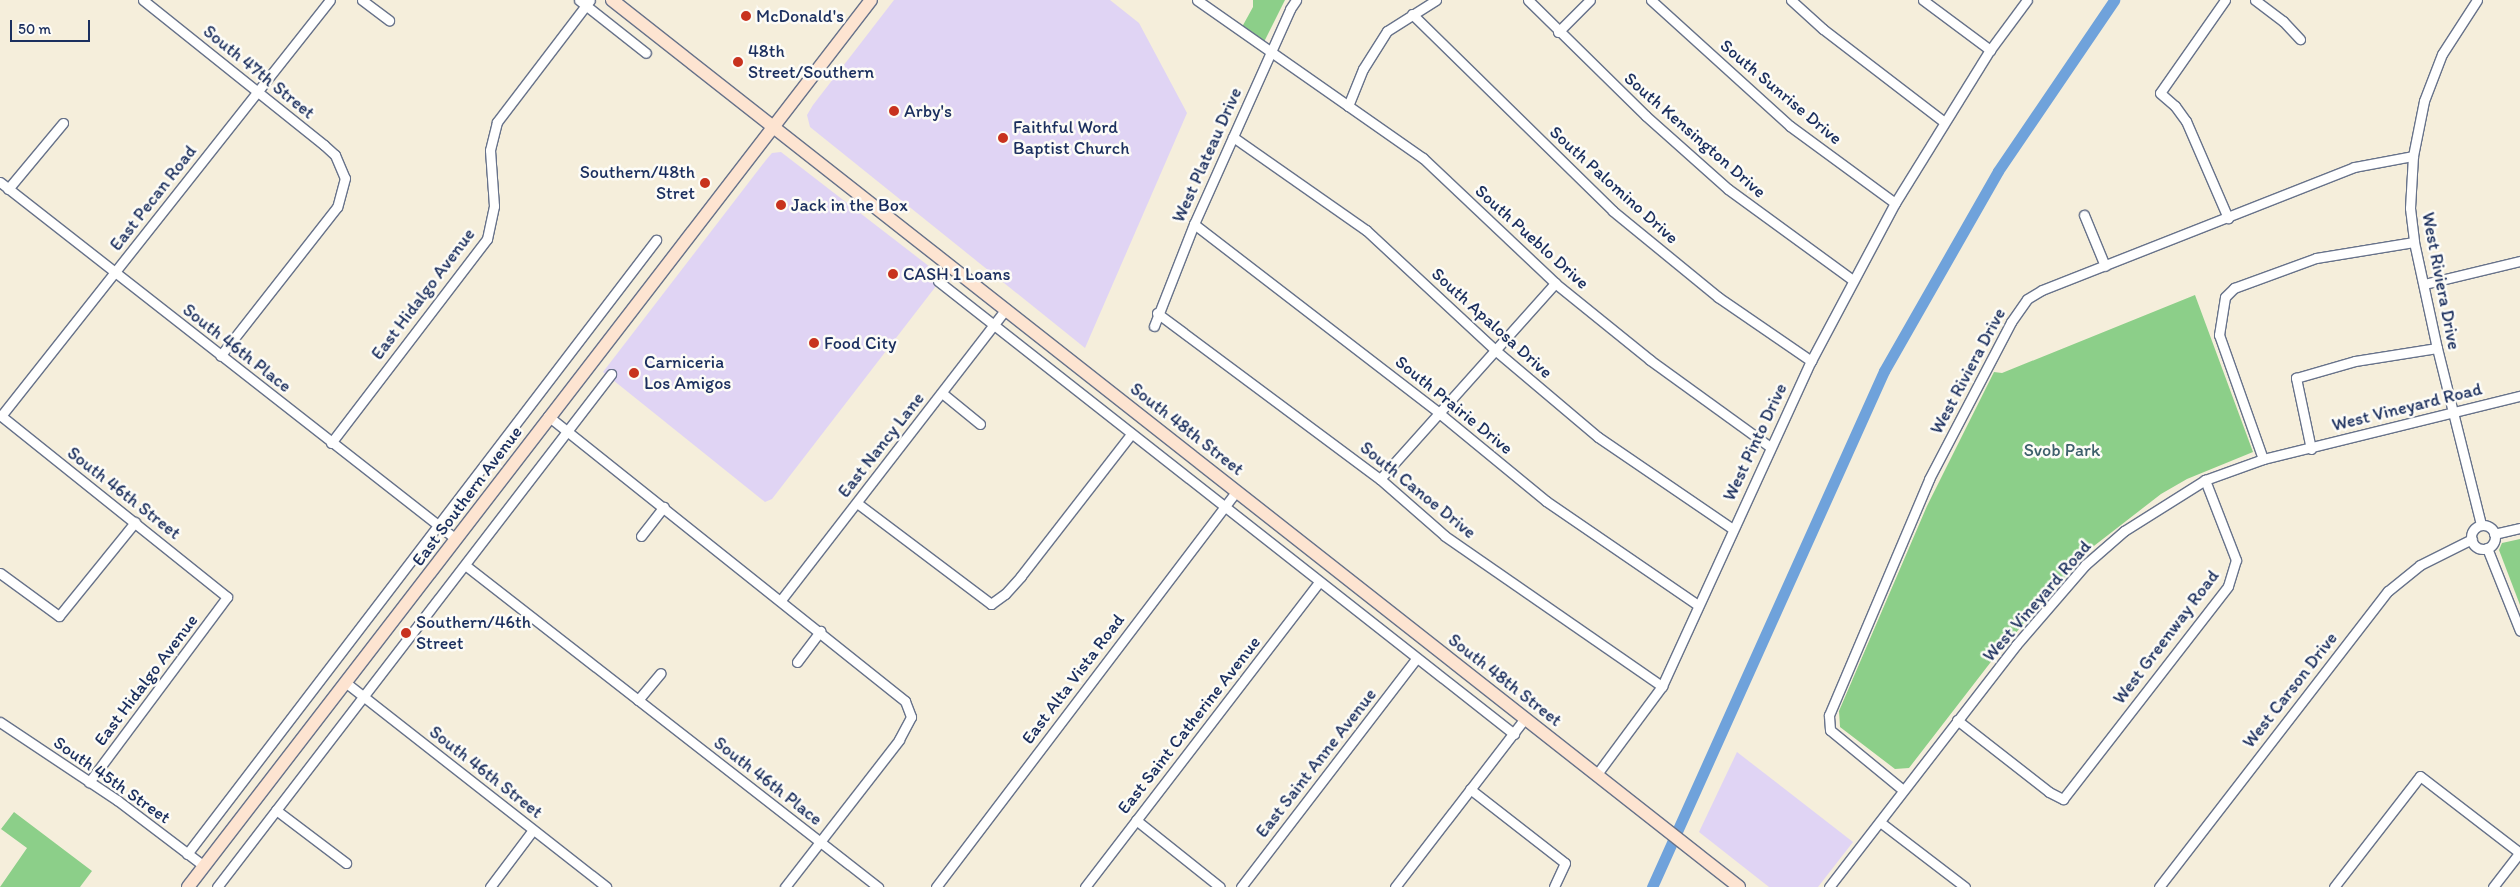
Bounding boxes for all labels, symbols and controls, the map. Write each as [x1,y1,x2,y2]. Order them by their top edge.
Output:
place label: McDonald's [756,5,844,27]
scale bar [12,10,92,42]
marker: McDonald's [740,10,752,22]
text: 50 m [18,20,51,38]
street label: South 47th Street [199,21,319,123]
street label: South Sunrise Drive [1716,35,1846,149]
place label: 48th Street/Southern [748,41,874,84]
marker: 48th Street/Southern [732,56,744,68]
street label: South Kensington Drive [1619,67,1771,203]
street label: West Plateau Drive [1167,84,1247,226]
place label: Arby's [904,100,952,122]
marker: Arby's [888,105,900,117]
place label: Faithful Word Baptist Church [1013,117,1130,160]
street label: South Palomino Drive [1545,122,1683,248]
marker: Faithful Word Baptist Church [997,132,1009,144]
street label: East Pecan Road [106,142,200,254]
place label: Southern/48th Stret [580,162,695,204]
marker: Southern/48th Stret [699,177,711,189]
street label: South Pueblo Drive [1470,180,1594,294]
place label: Jack in the Box [791,194,908,216]
marker: Jack in the Box [775,199,787,211]
street label: West Riviera Drive [2417,210,2465,352]
street label: East Hidalgo Avenue [367,225,479,363]
place label: CASH 1 Loans [903,263,1010,285]
street label: South Apalosa Drive [1427,263,1557,383]
marker: CASH 1 Loans [887,268,899,280]
street label: South 46th Place [179,299,295,397]
street label: West Riviera Drive [1926,304,2010,438]
place label: Food City [824,332,896,354]
marker: Food City [808,337,820,349]
street label: South Prairie Drive [1391,351,1517,459]
place label: Carniceria Los Amigos [644,352,732,394]
marker: Carniceria Los Amigos [628,367,640,379]
street label: South 48th Street [1126,378,1248,480]
street label: West Vineyard Road [2330,378,2484,436]
street label: West Pinto Drive [1718,380,1792,504]
street label: East Nancy Lane [833,388,929,502]
street label: East Southern Avenue [407,422,527,570]
street label: South Canoe Drive [1356,437,1480,543]
park label: Svob Park [2024,439,2100,461]
street label: South 46th Street [63,442,185,544]
street label: West Vineyard Road [1978,536,2096,666]
street label: West Greenway Road [2109,566,2223,708]
street label: East Alta Vista Road [1017,610,1129,748]
street label: East Hidalgo Avenue [90,611,202,749]
place label: Southern/46th Street [416,612,531,654]
marker: Southern/46th Street [400,627,412,639]
street label: West Carson Drive [2238,627,2342,753]
street label: South 48th Street [1444,629,1566,731]
street label: East Saint Catherine Avenue [1113,632,1265,818]
street label: East Saint Anne Avenue [1251,684,1381,842]
street label: South 46th Street [425,721,547,823]
street label: South 45th Street [50,732,174,828]
street label: South 46th Place [710,732,826,830]

